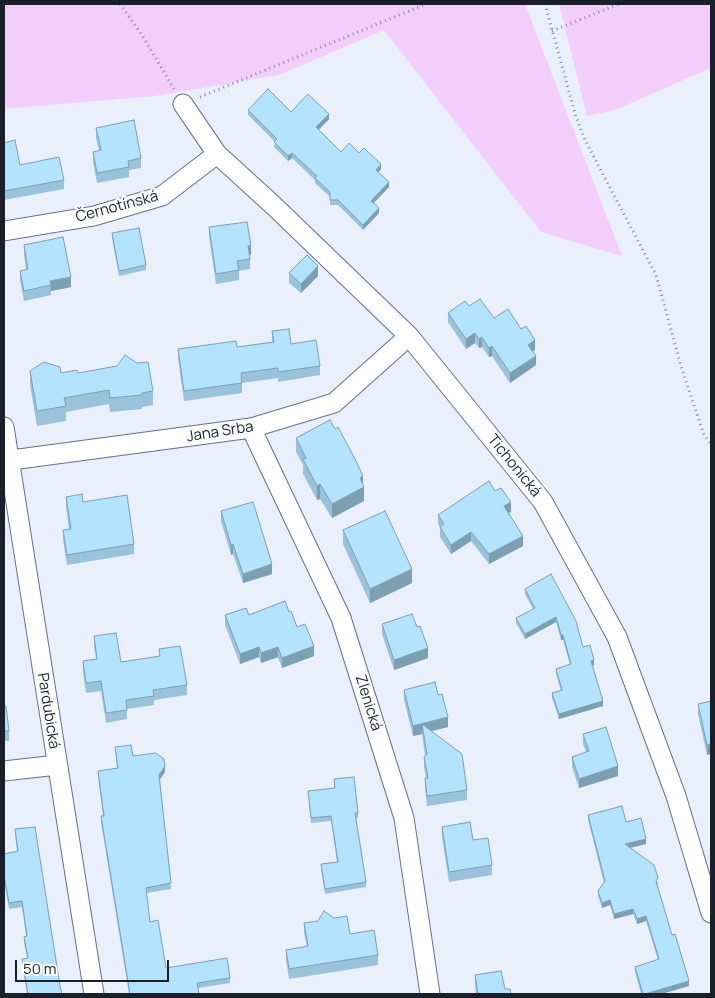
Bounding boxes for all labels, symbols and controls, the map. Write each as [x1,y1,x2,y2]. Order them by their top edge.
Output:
street label: Černotínská [74,187,160,227]
street label: Jana Srba [185,418,255,446]
street label: Tichonická [483,431,545,501]
street label: Pardubická [33,672,63,750]
street label: Zlenická [351,673,385,733]
scale bar [18,950,171,982]
text: 50 m [23,958,57,979]

